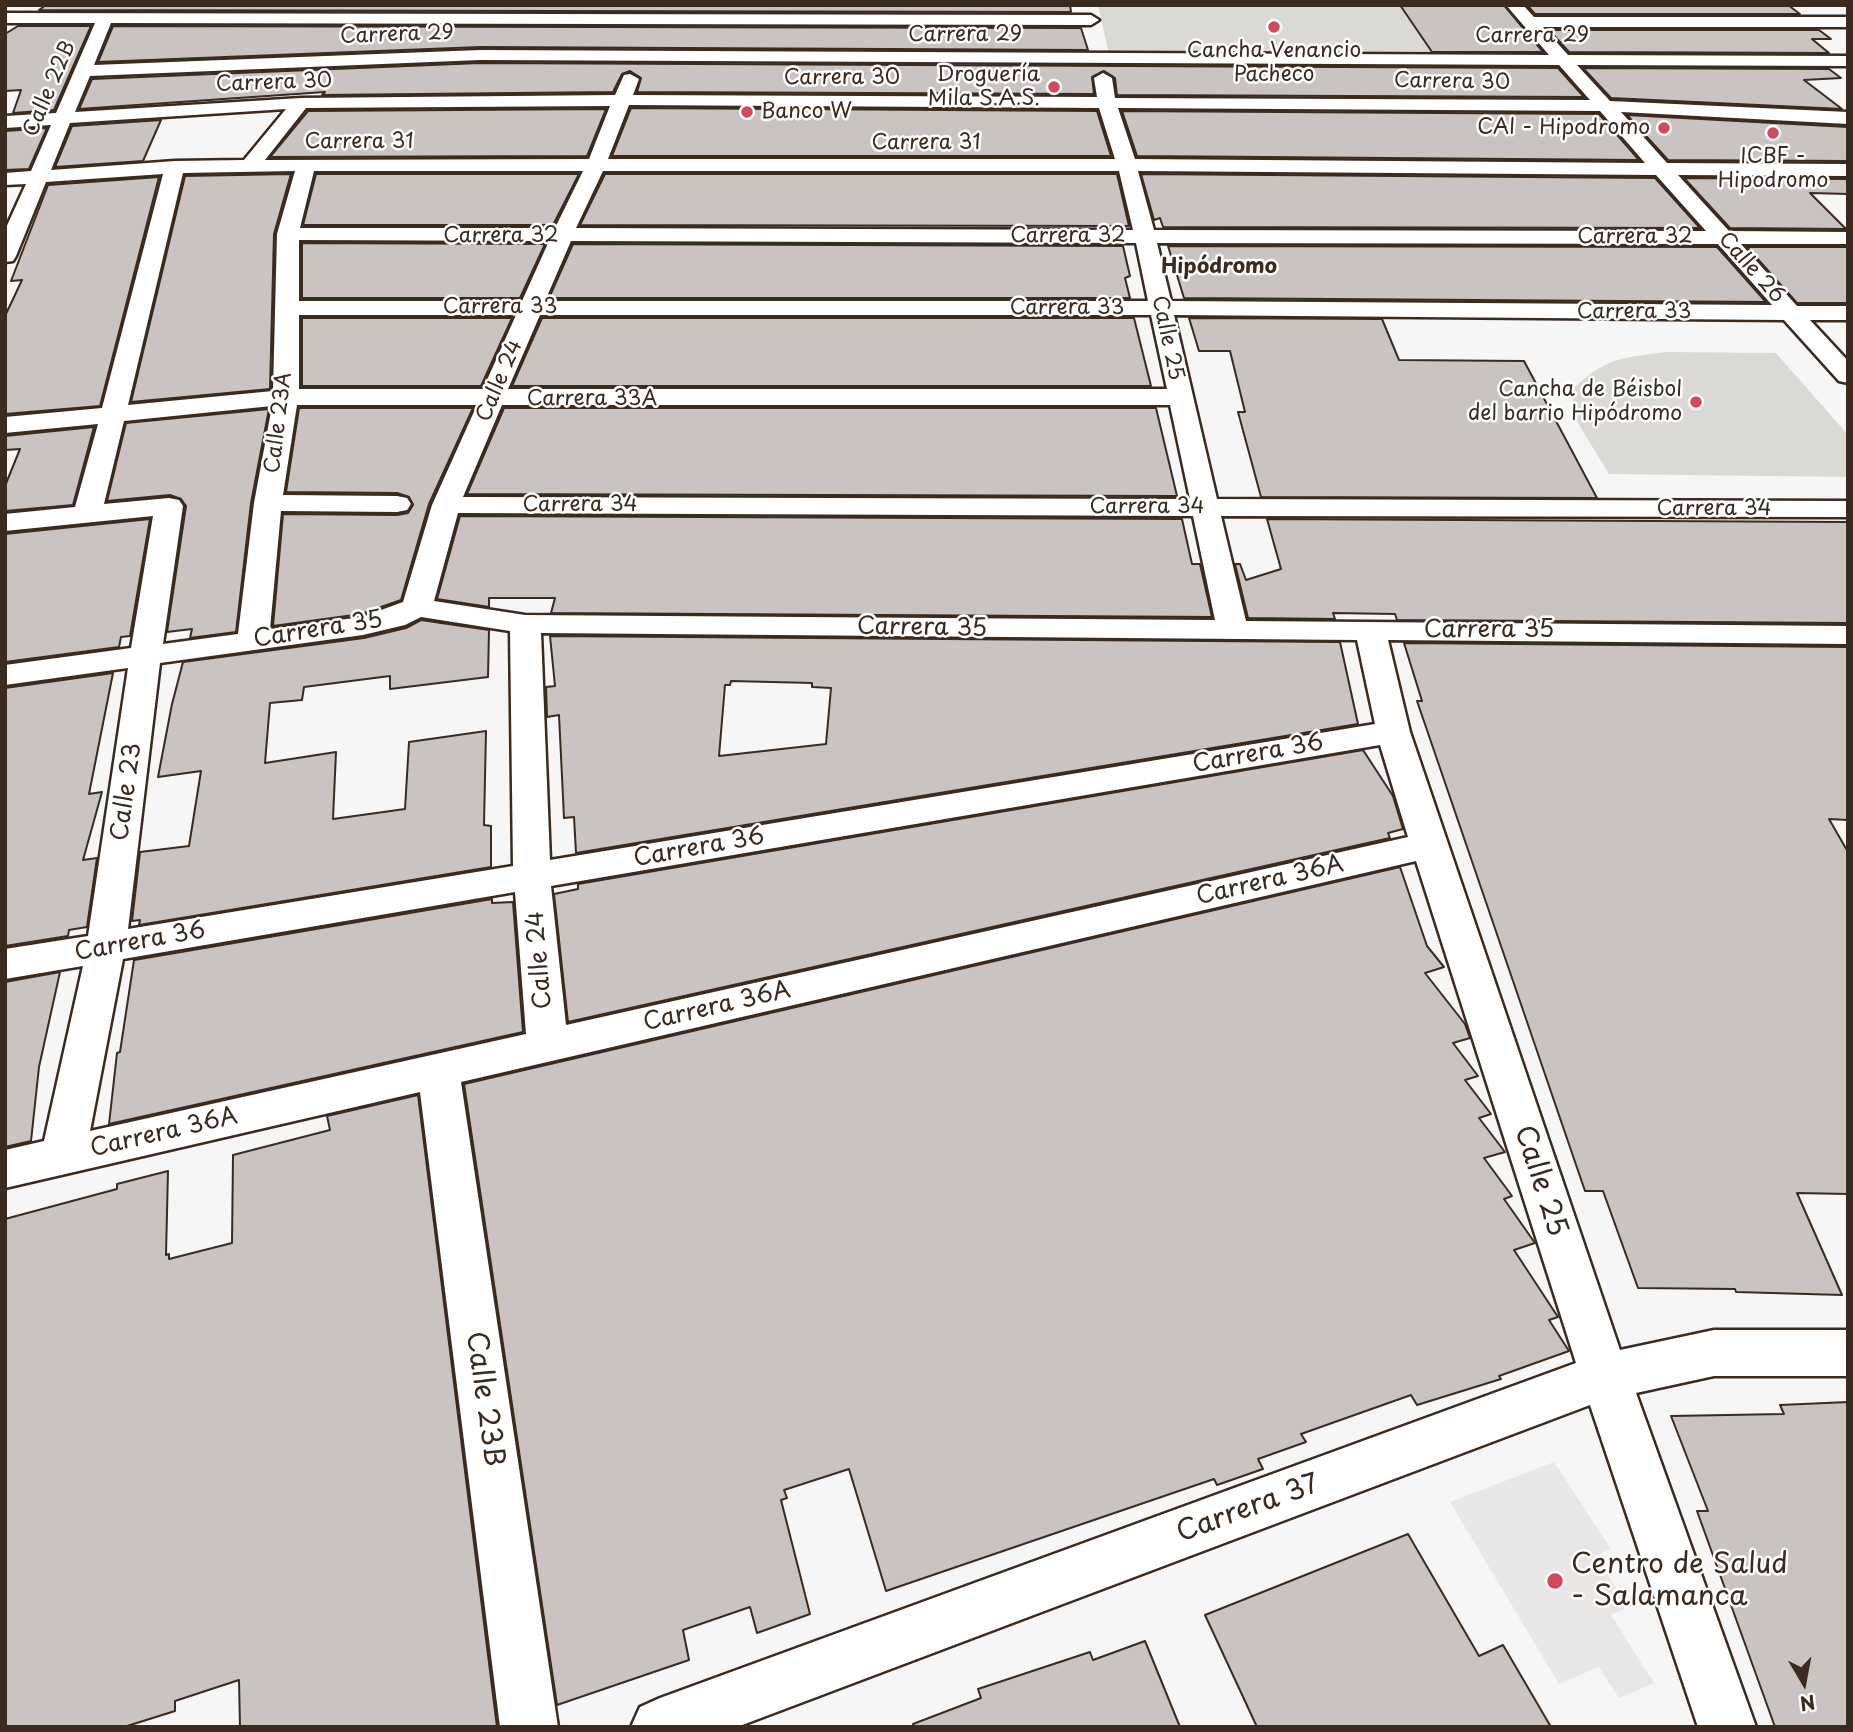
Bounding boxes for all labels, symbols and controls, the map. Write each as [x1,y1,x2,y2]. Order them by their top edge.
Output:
marker: Cancha Venancio Pacheco [1266,19,1282,35]
street label: Carrera 29 [340,20,454,50]
street label: Carrera 29 [908,22,1022,48]
street label: Carrera 29 [1475,23,1589,49]
street label: Calle 22B [19,37,81,141]
place label: Cancha Venancio Pacheco [1187,38,1361,88]
place label: Droguería Mila S.A.S. [928,62,1040,112]
street label: Carrera 30 [784,65,900,91]
street label: Carrera 30 [215,68,333,98]
street label: Carrera 30 [1394,68,1510,96]
marker: Droguería Mila S.A.S. [1046,79,1062,95]
place label: Banco W [761,99,852,125]
marker: Banco W [739,104,755,120]
place label: CAI - Hipodromo [1477,115,1650,141]
marker: CAI - Hipodromo [1656,120,1672,136]
marker: ICBF - Hipodromo [1765,125,1781,141]
street label: Carrera 31 [304,129,414,155]
street label: Carrera 31 [871,130,981,156]
place label: ICBF - Hipodromo [1718,144,1828,194]
street label: Carrera 32 [443,223,559,249]
street label: Carrera 32 [1010,223,1126,249]
street label: Carrera 32 [1577,224,1693,250]
street label: Calle 26 [1713,227,1789,309]
district label: Hipódromo [1161,254,1277,280]
street label: Calle 25 [1146,293,1188,383]
street label: Carrera 33 [443,294,557,320]
street label: Carrera 33 [1010,295,1124,321]
street label: Carrera 33 [1577,299,1691,325]
street label: Calle 24 [472,336,528,426]
street label: Calle 23A [260,371,298,475]
place label: Cancha de Béisbol del barrio Hipódromo [1468,377,1682,427]
street label: Carrera 33A [527,386,657,412]
marker: Cancha de Béisbol del barrio Hipódromo [1688,394,1704,410]
street label: Carrera 34 [523,492,637,518]
street label: Carrera 34 [1090,494,1204,520]
street label: Carrera 34 [1657,496,1771,522]
street label: Carrera 35 [251,606,385,654]
street label: Carrera 35 [857,612,987,644]
street label: Carrera 35 [1424,616,1554,644]
street label: Carrera 36 [1190,728,1326,780]
street label: Calle 23 [106,741,148,843]
street label: Carrera 36 [631,822,767,874]
street label: Carrera 36A [1193,850,1347,912]
street label: Calle 24 [521,910,559,1010]
street label: Carrera 36 [72,916,208,968]
street label: Carrera 36A [640,976,794,1038]
street label: Carrera 36A [87,1102,241,1164]
street label: Calle 25 [1506,1121,1574,1241]
street label: Calle 23B [458,1329,510,1469]
street label: Carrera 37 [1172,1468,1324,1550]
place label: Centro de Salud - Salamanca [1571,1548,1788,1614]
marker: Centro de Salud - Salamanca [1545,1571,1565,1591]
north arrow [1769,1648,1839,1718]
text: N [1798,1689,1817,1719]

